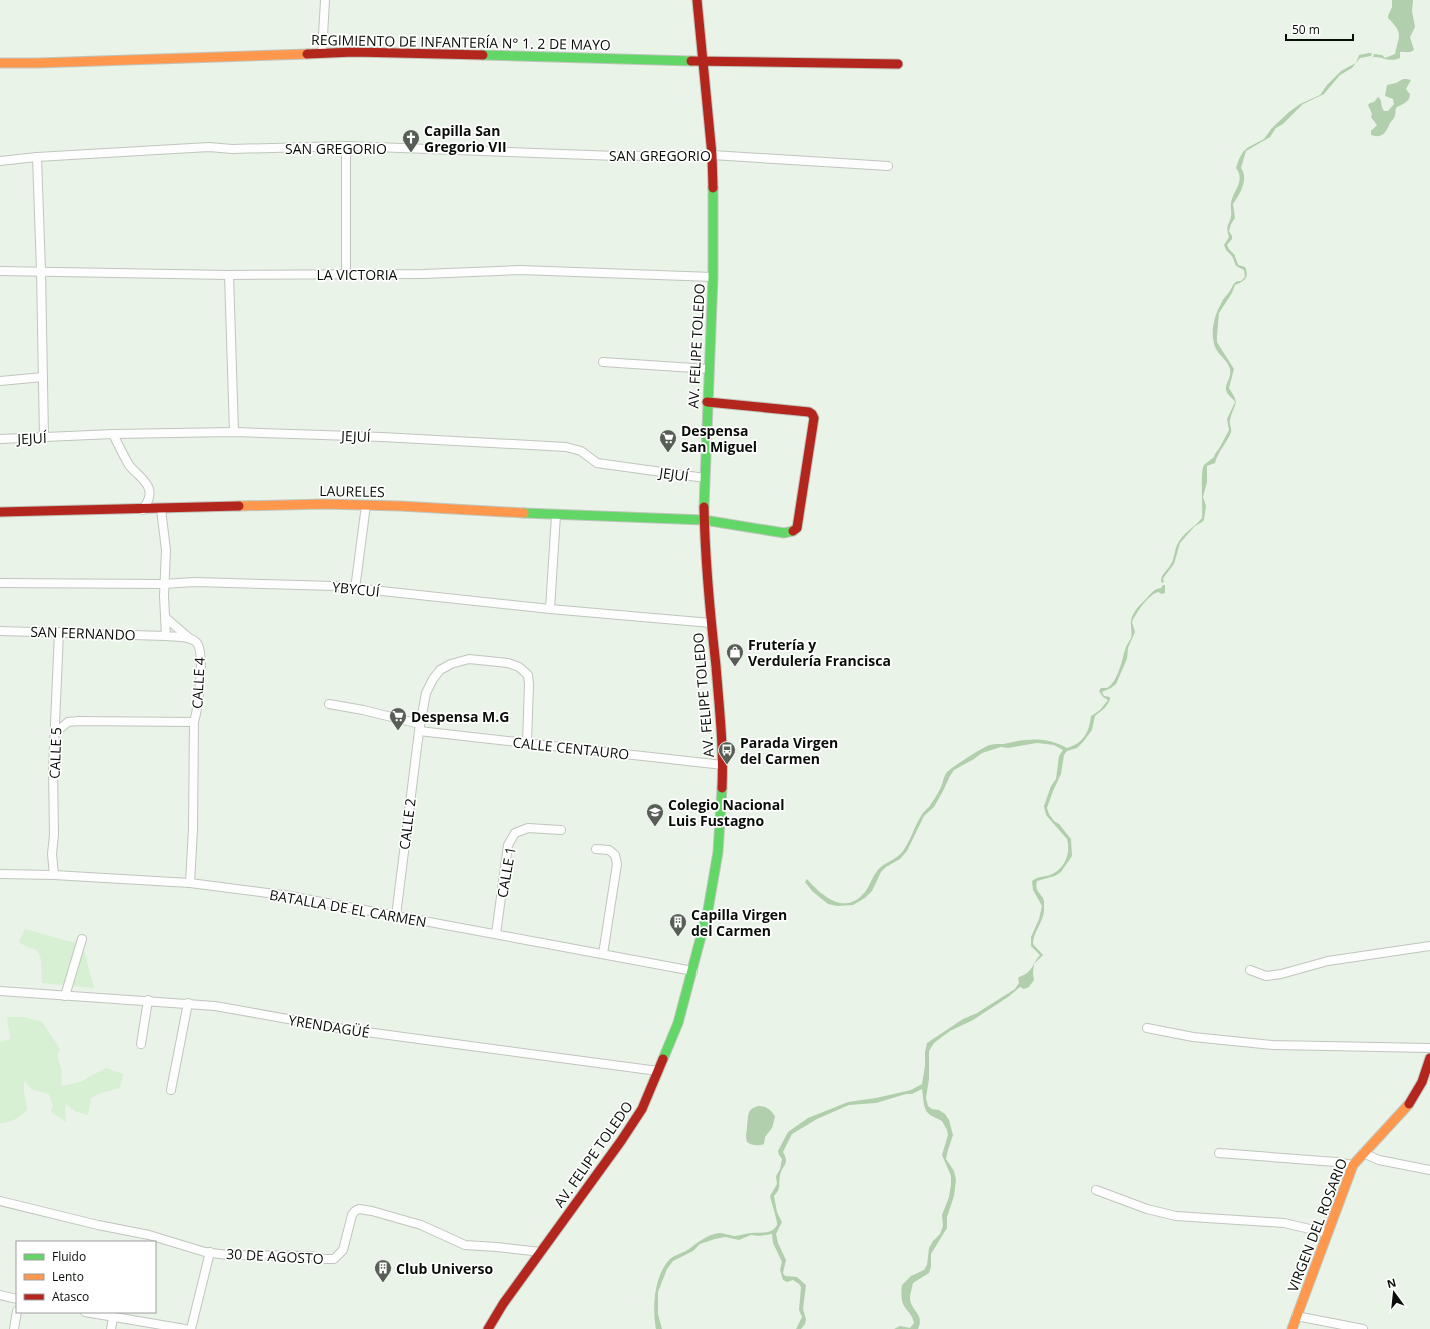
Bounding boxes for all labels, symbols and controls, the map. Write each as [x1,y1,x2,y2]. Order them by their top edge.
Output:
scale bar [1286,16,1353,42]
text: 50 m [1292,21,1320,38]
street label: REGIMIENTO DE INFANTERÍA N° 1. 2 DE MAYO [311,30,611,54]
place label: Capilla San Gregorio VII [424,121,507,156]
church icon: Capilla San Gregorio VII [401,128,421,153]
street label: SAN GREGORIO [285,139,387,158]
street label: SAN GREGORIO [609,146,711,165]
street label: LA VICTORIA [317,265,398,284]
street label: AV. FELIPE TOLEDO [683,283,709,409]
place label: Despensa San Miguel [681,421,757,456]
street label: JEJUÍ [339,426,371,446]
street label: JEJUÍ [15,428,47,448]
supermarket icon: Despensa San Miguel [658,428,678,453]
street label: JEJUÍ [656,462,690,485]
street label: LAURELES [319,481,385,501]
street label: YBYCUÍ [331,577,381,601]
street label: SAN FERNANDO [30,622,136,644]
street label: AV. FELIPE TOLEDO [688,632,718,758]
place label: Frutería y Verdulería Francisca [748,635,891,670]
shop icon: Frutería y Verdulería Francisca [725,642,745,667]
street label: CALLE 4 [187,657,209,709]
supermarket icon: Despensa M.G [388,706,408,731]
place label: Despensa M.G [411,707,509,726]
street label: CALLE 5 [45,727,65,779]
street label: CALLE CENTAURO [512,732,630,764]
place label: Parada Virgen del Carmen [740,733,838,768]
bus stop icon: Parada Virgen del Carmen [717,740,737,765]
place label: Colegio Nacional Luis Fustagno [668,795,785,830]
street label: CALLE 2 [394,797,420,851]
school or university icon: Colegio Nacional Luis Fustagno [645,802,665,827]
street label: CALLE 1 [492,845,520,899]
street label: BATALLA DE EL CARMEN [268,885,428,931]
place label: Capilla Virgen del Carmen [691,905,787,940]
building icon: Capilla Virgen del Carmen [668,912,688,937]
street label: YRENDAGÜÉ [287,1010,371,1042]
street label: AV. FELIPE TOLEDO [549,1097,637,1211]
street label: VIRGEN DEL ROSARIO [1283,1155,1351,1294]
legend [16,1241,156,1313]
street label: 30 DE AGOSTO [226,1244,324,1268]
text: Fluido [52,1248,86,1265]
building icon: Club Universo [373,1258,393,1283]
place label: Club Universo [396,1259,493,1278]
text: Lento [52,1268,84,1285]
north arrow [1374,1273,1414,1313]
text: N [1385,1274,1398,1291]
text: Atasco [52,1288,89,1305]

